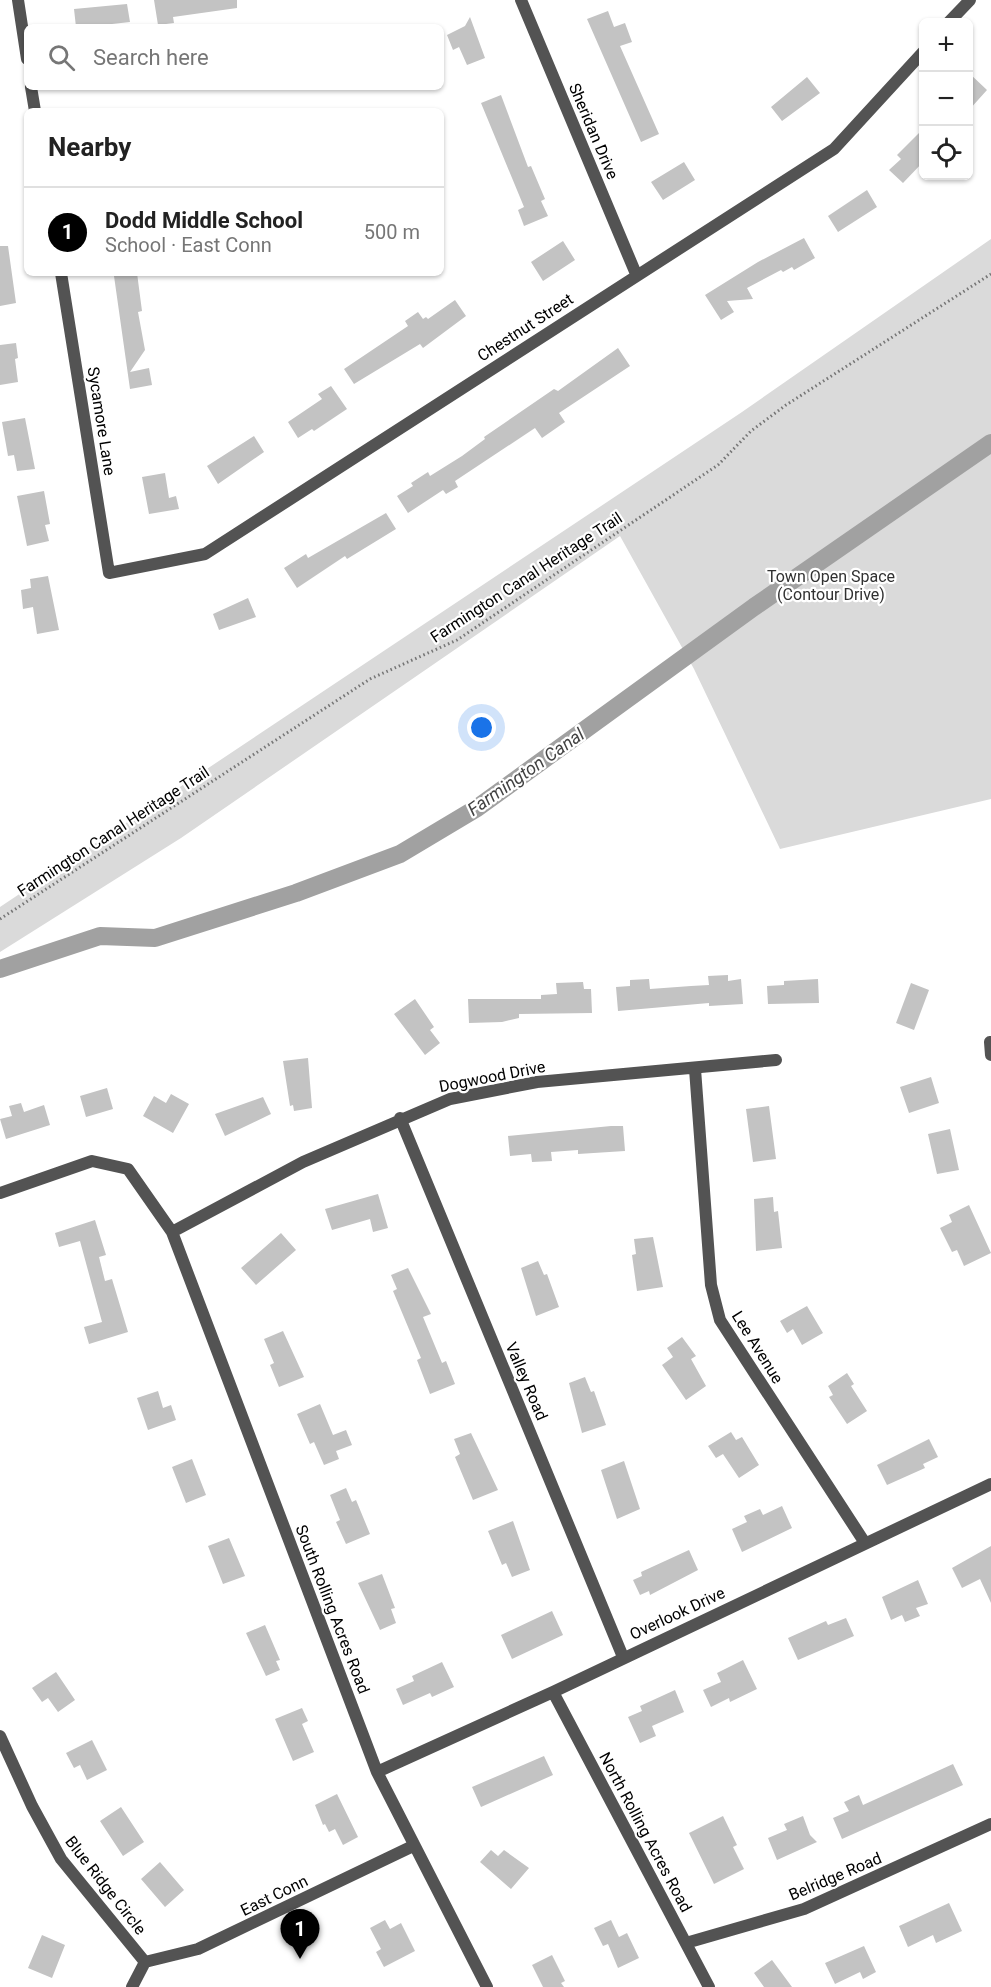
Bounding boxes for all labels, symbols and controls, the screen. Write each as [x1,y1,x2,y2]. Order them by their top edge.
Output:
map controls [919,18,973,180]
button: + [919,18,973,72]
search box [24,24,444,90]
icon: search [45,41,78,74]
text: Search here [93,45,209,70]
button: − [919,72,973,126]
street label: Sheridan Drive [565,80,622,182]
button: locate [919,126,973,180]
text: Nearby [48,132,131,162]
text: Dodd Middle School [105,208,303,233]
text: 1 [62,220,73,244]
text: 500 m [364,220,420,244]
text: School · East Conn [105,233,272,257]
street label: Chestnut Street [474,289,577,365]
street label: Sycamore Lane [84,365,119,477]
street label: Farmington Canal Heritage Trail [427,508,626,647]
park label: Town Open Space (Contour Drive) [767,567,895,604]
your location [467,713,496,742]
water label: Farmington Canal [463,723,589,820]
street label: Farmington Canal Heritage Trail [14,762,213,901]
street label: Dogwood Drive [437,1057,547,1096]
street label: Lee Avenue [728,1308,787,1387]
street label: Valley Road [502,1339,551,1423]
street label: South Rolling Acres Road [292,1522,374,1696]
street label: Overlook Drive [627,1583,728,1644]
street label: North Rolling Acres Road [595,1749,696,1915]
street label: Blue Ridge Circle [61,1832,150,1938]
street label: Belridge Road [786,1848,884,1905]
street label: East Conn [237,1871,311,1920]
pin: 1 [280,1910,320,1959]

